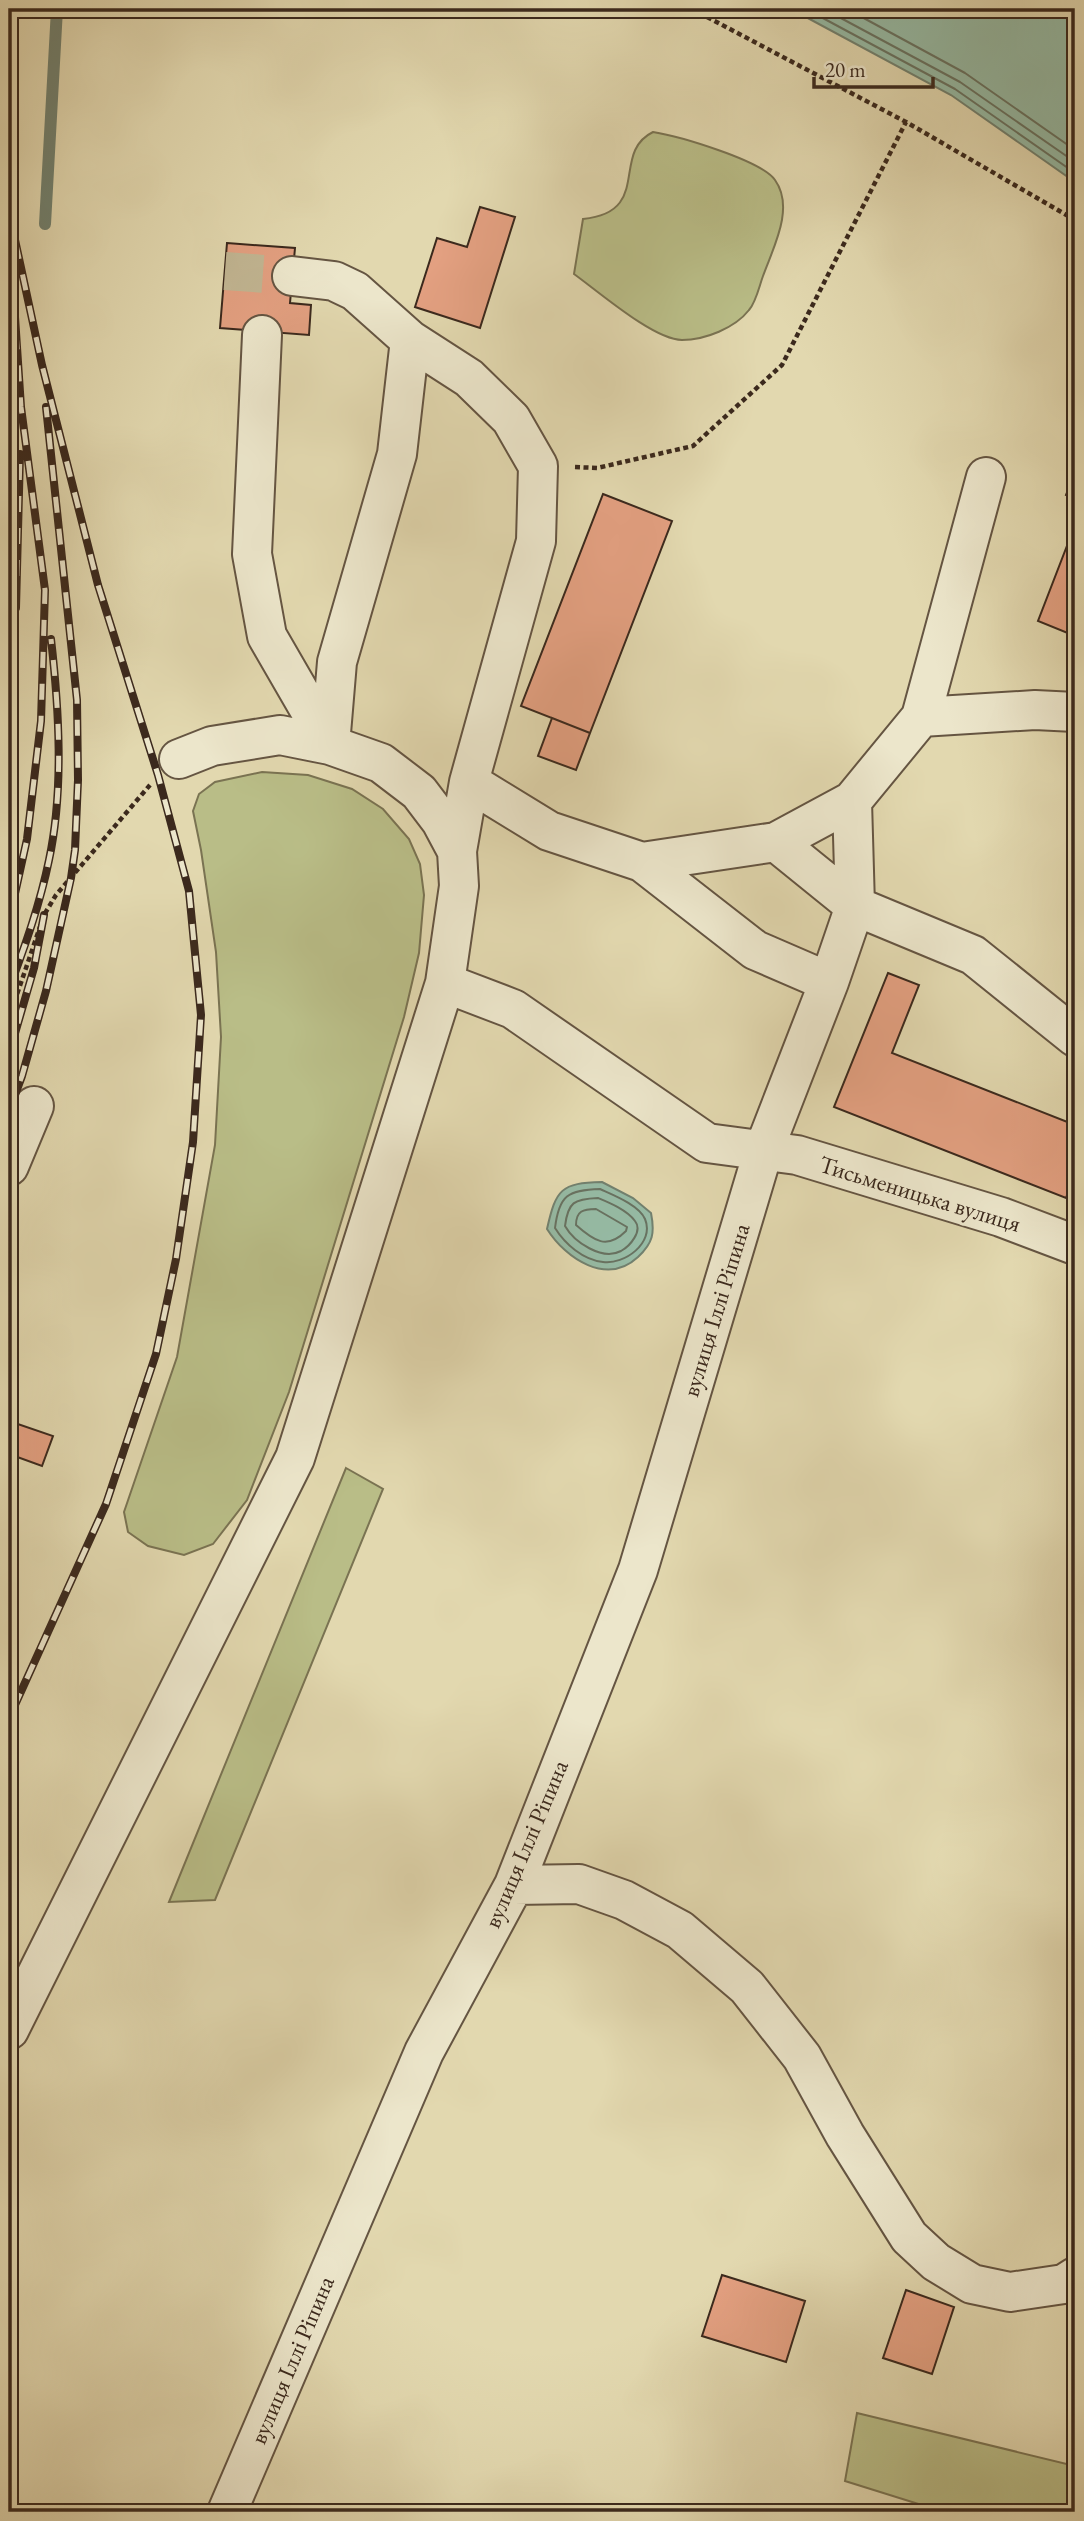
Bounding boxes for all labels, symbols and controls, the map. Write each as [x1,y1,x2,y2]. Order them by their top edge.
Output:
scale bar [814,46,934,90]
text: 20 m [825,56,866,83]
street label: Тисьменицька вулиця [816,1148,1025,1239]
street label: вулиця Іллі Ріпина [674,1219,757,1400]
street label: вулиця Іллі Ріпина [476,1755,575,1933]
street label: вулиця Іллі Ріпина [242,2271,341,2449]

